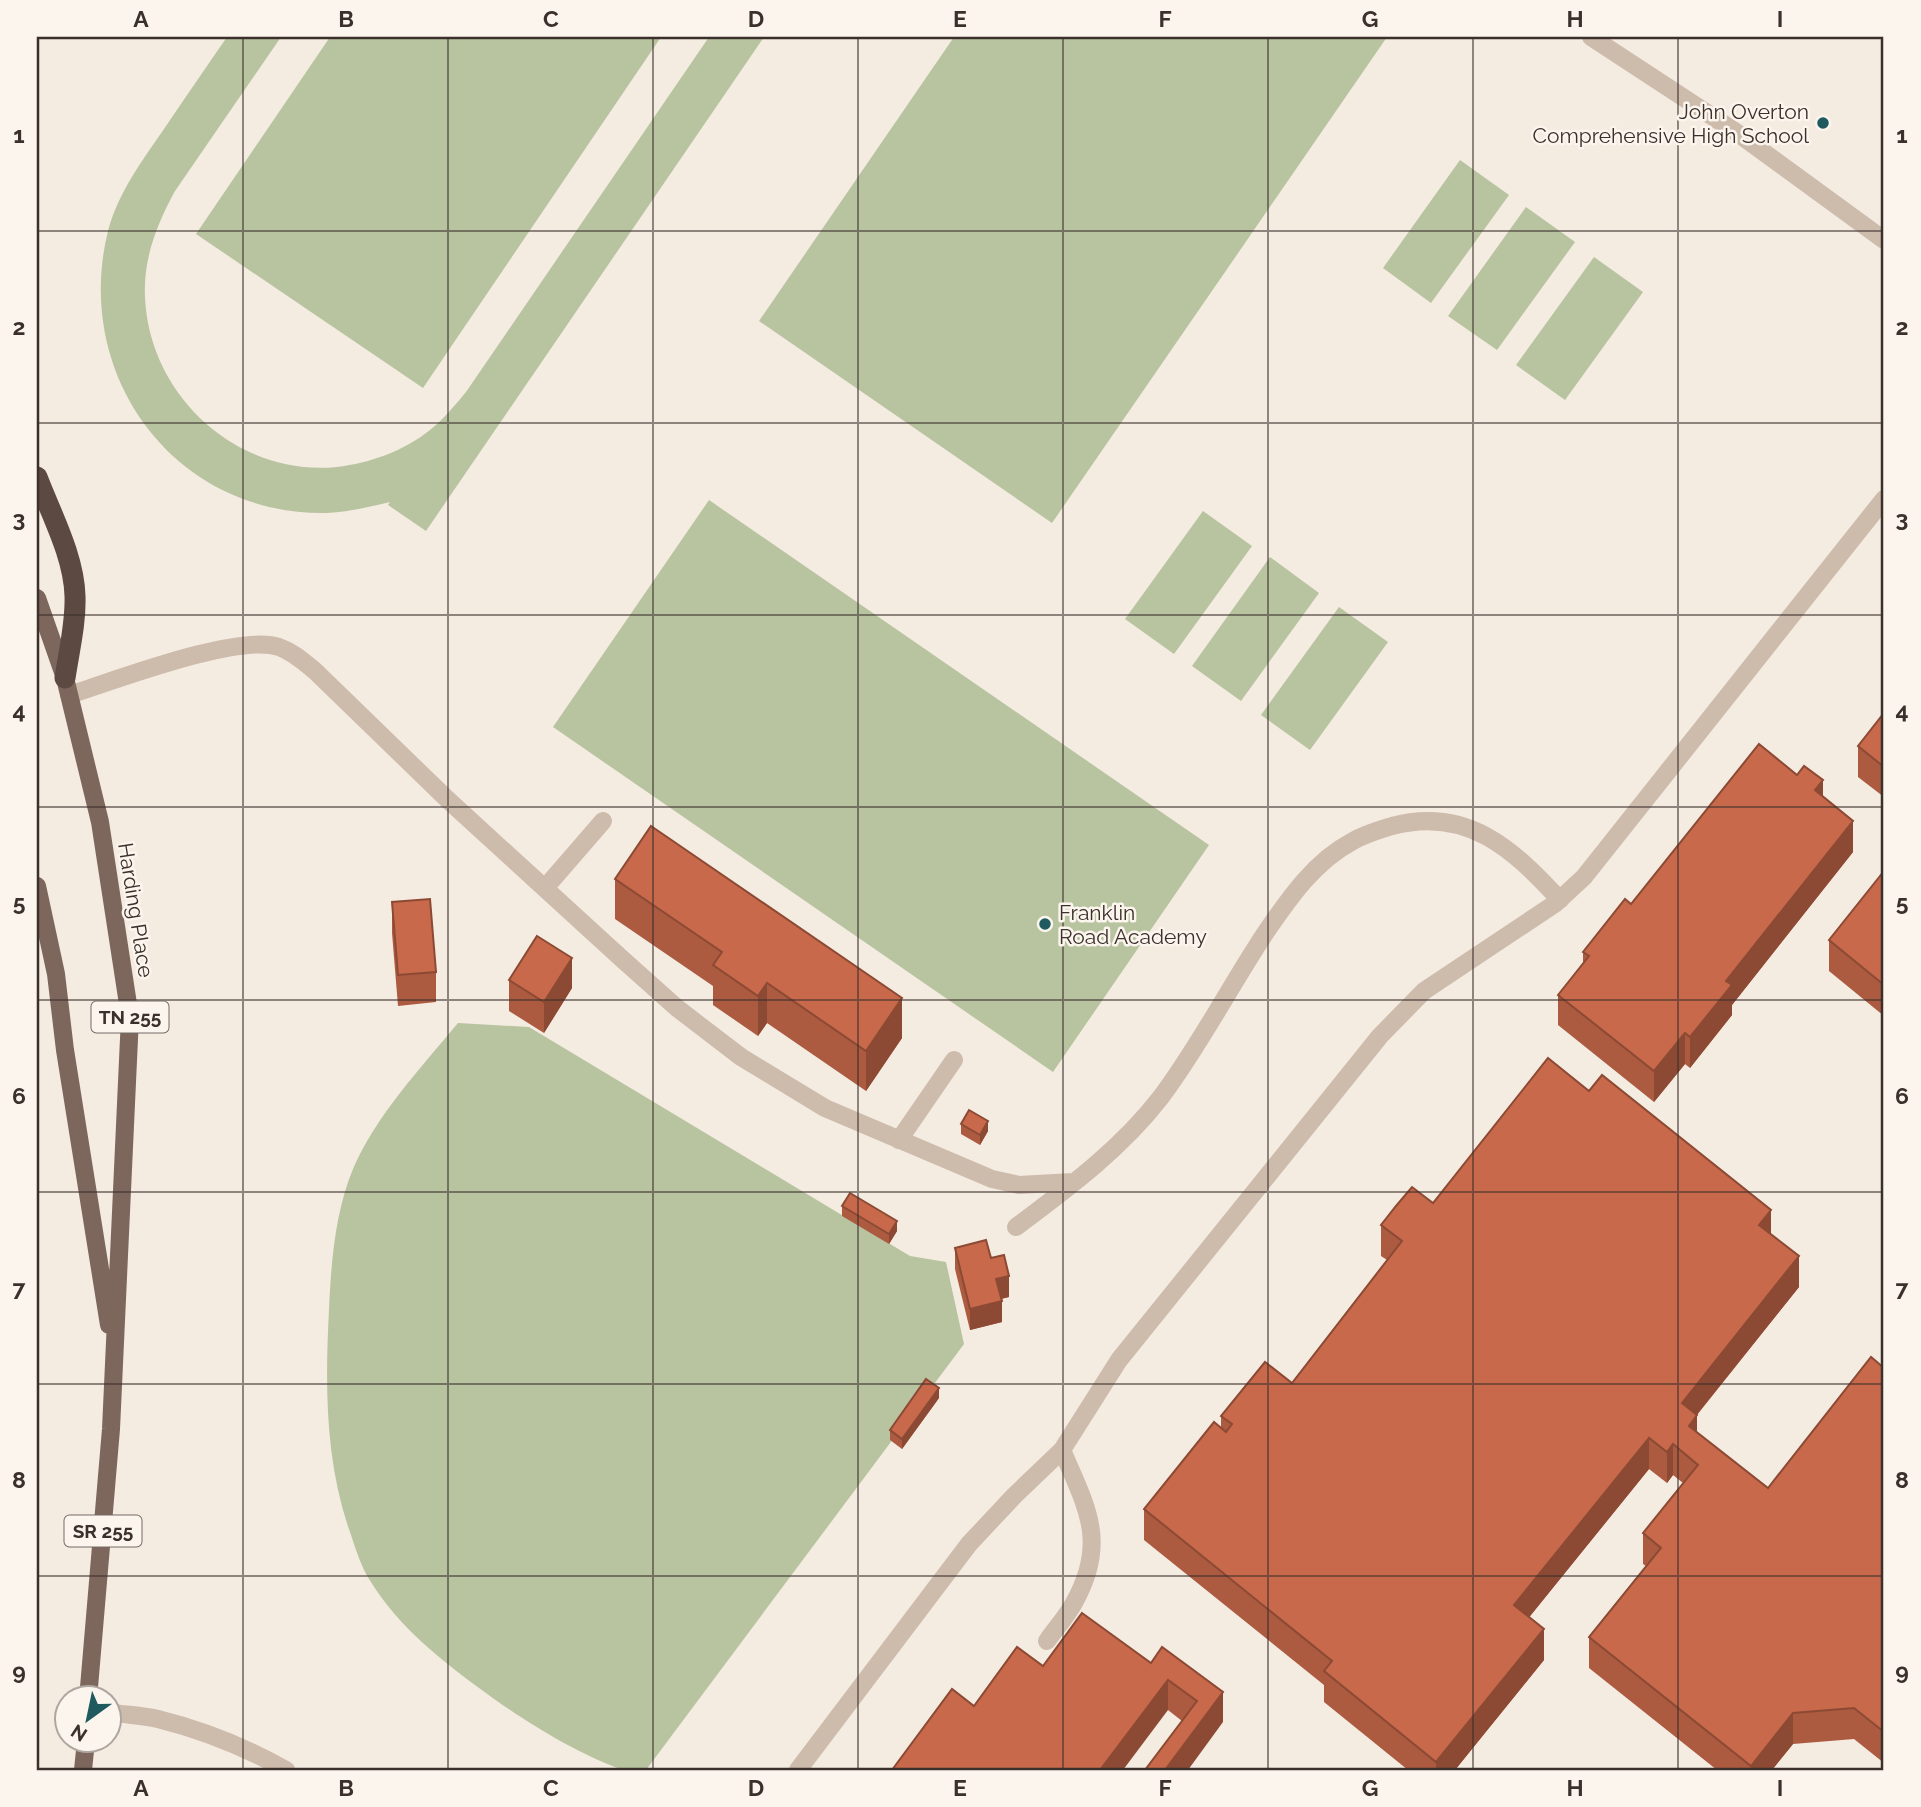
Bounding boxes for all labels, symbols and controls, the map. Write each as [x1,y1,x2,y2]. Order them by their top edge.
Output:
text: A [133,5,149,32]
text: B [338,5,354,32]
text: C [543,5,559,32]
text: D [748,5,764,32]
text: E [953,5,967,32]
text: F [1158,5,1172,32]
text: G [1362,5,1378,32]
text: H [1566,5,1584,32]
text: I [1777,5,1783,32]
place label: John Overton Comprehensive High School [1533,99,1809,148]
marker: John Overton Comprehensive High School [1815,115,1831,131]
text: 1 [13,121,25,148]
text: 1 [1896,121,1908,148]
text: 2 [13,313,25,340]
text: 2 [1896,313,1908,340]
text: 3 [13,505,25,532]
text: 3 [1896,505,1908,532]
text: 4 [12,697,26,724]
text: 4 [1895,697,1909,724]
street label: Harding Place [113,841,159,979]
text: 5 [13,889,26,916]
text: 5 [1896,889,1909,916]
place label: Franklin Road Academy [1059,900,1207,949]
marker: Franklin Road Academy [1037,916,1053,932]
road number: TN 255 [92,1001,168,1032]
text: 6 [12,1082,26,1109]
text: 6 [1895,1082,1909,1109]
text: 7 [13,1274,26,1301]
text: 7 [1896,1274,1909,1301]
text: 8 [12,1466,26,1493]
text: 8 [1895,1466,1909,1493]
road number: SR 255 [64,1516,142,1546]
text: 9 [12,1658,26,1685]
text: 9 [1895,1658,1909,1685]
north arrow [52,1685,122,1755]
text: N [67,1720,91,1746]
text: A [133,1774,149,1801]
text: B [338,1774,354,1801]
text: C [543,1774,559,1801]
text: D [748,1774,764,1801]
text: E [953,1774,967,1801]
text: F [1158,1774,1172,1801]
text: G [1362,1774,1378,1801]
text: H [1566,1774,1584,1801]
text: I [1777,1774,1783,1801]

